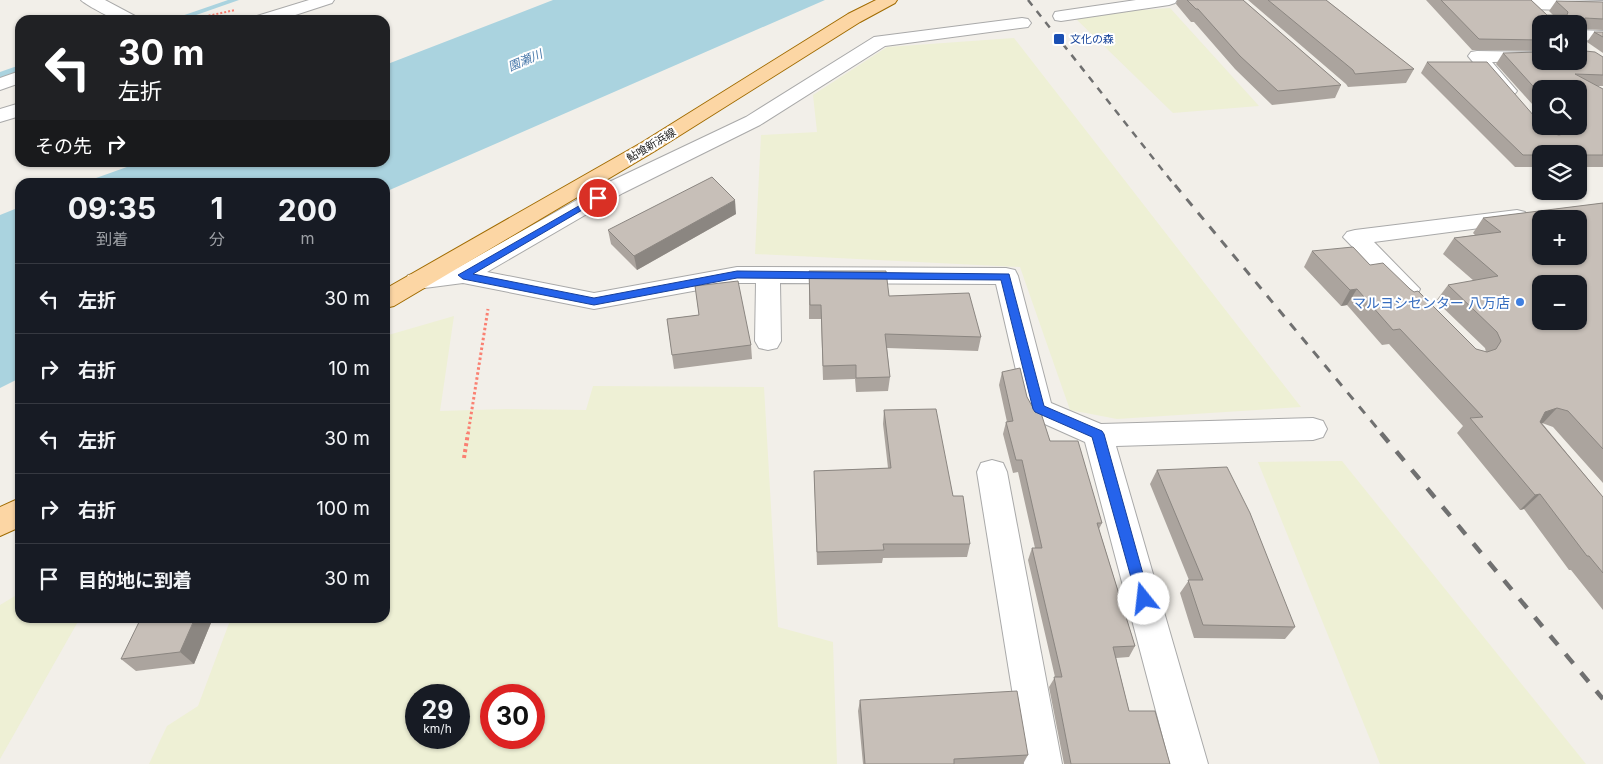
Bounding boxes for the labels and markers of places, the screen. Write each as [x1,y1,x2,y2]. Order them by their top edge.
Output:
marker: 文化の森 [1052,32,1066,46]
place label: 文化の森 [1070,32,1114,46]
pin [577,177,619,219]
place label: マルヨシセンター 八万店 [1352,294,1510,311]
marker: マルヨシセンター 八万店 [1514,296,1526,308]

